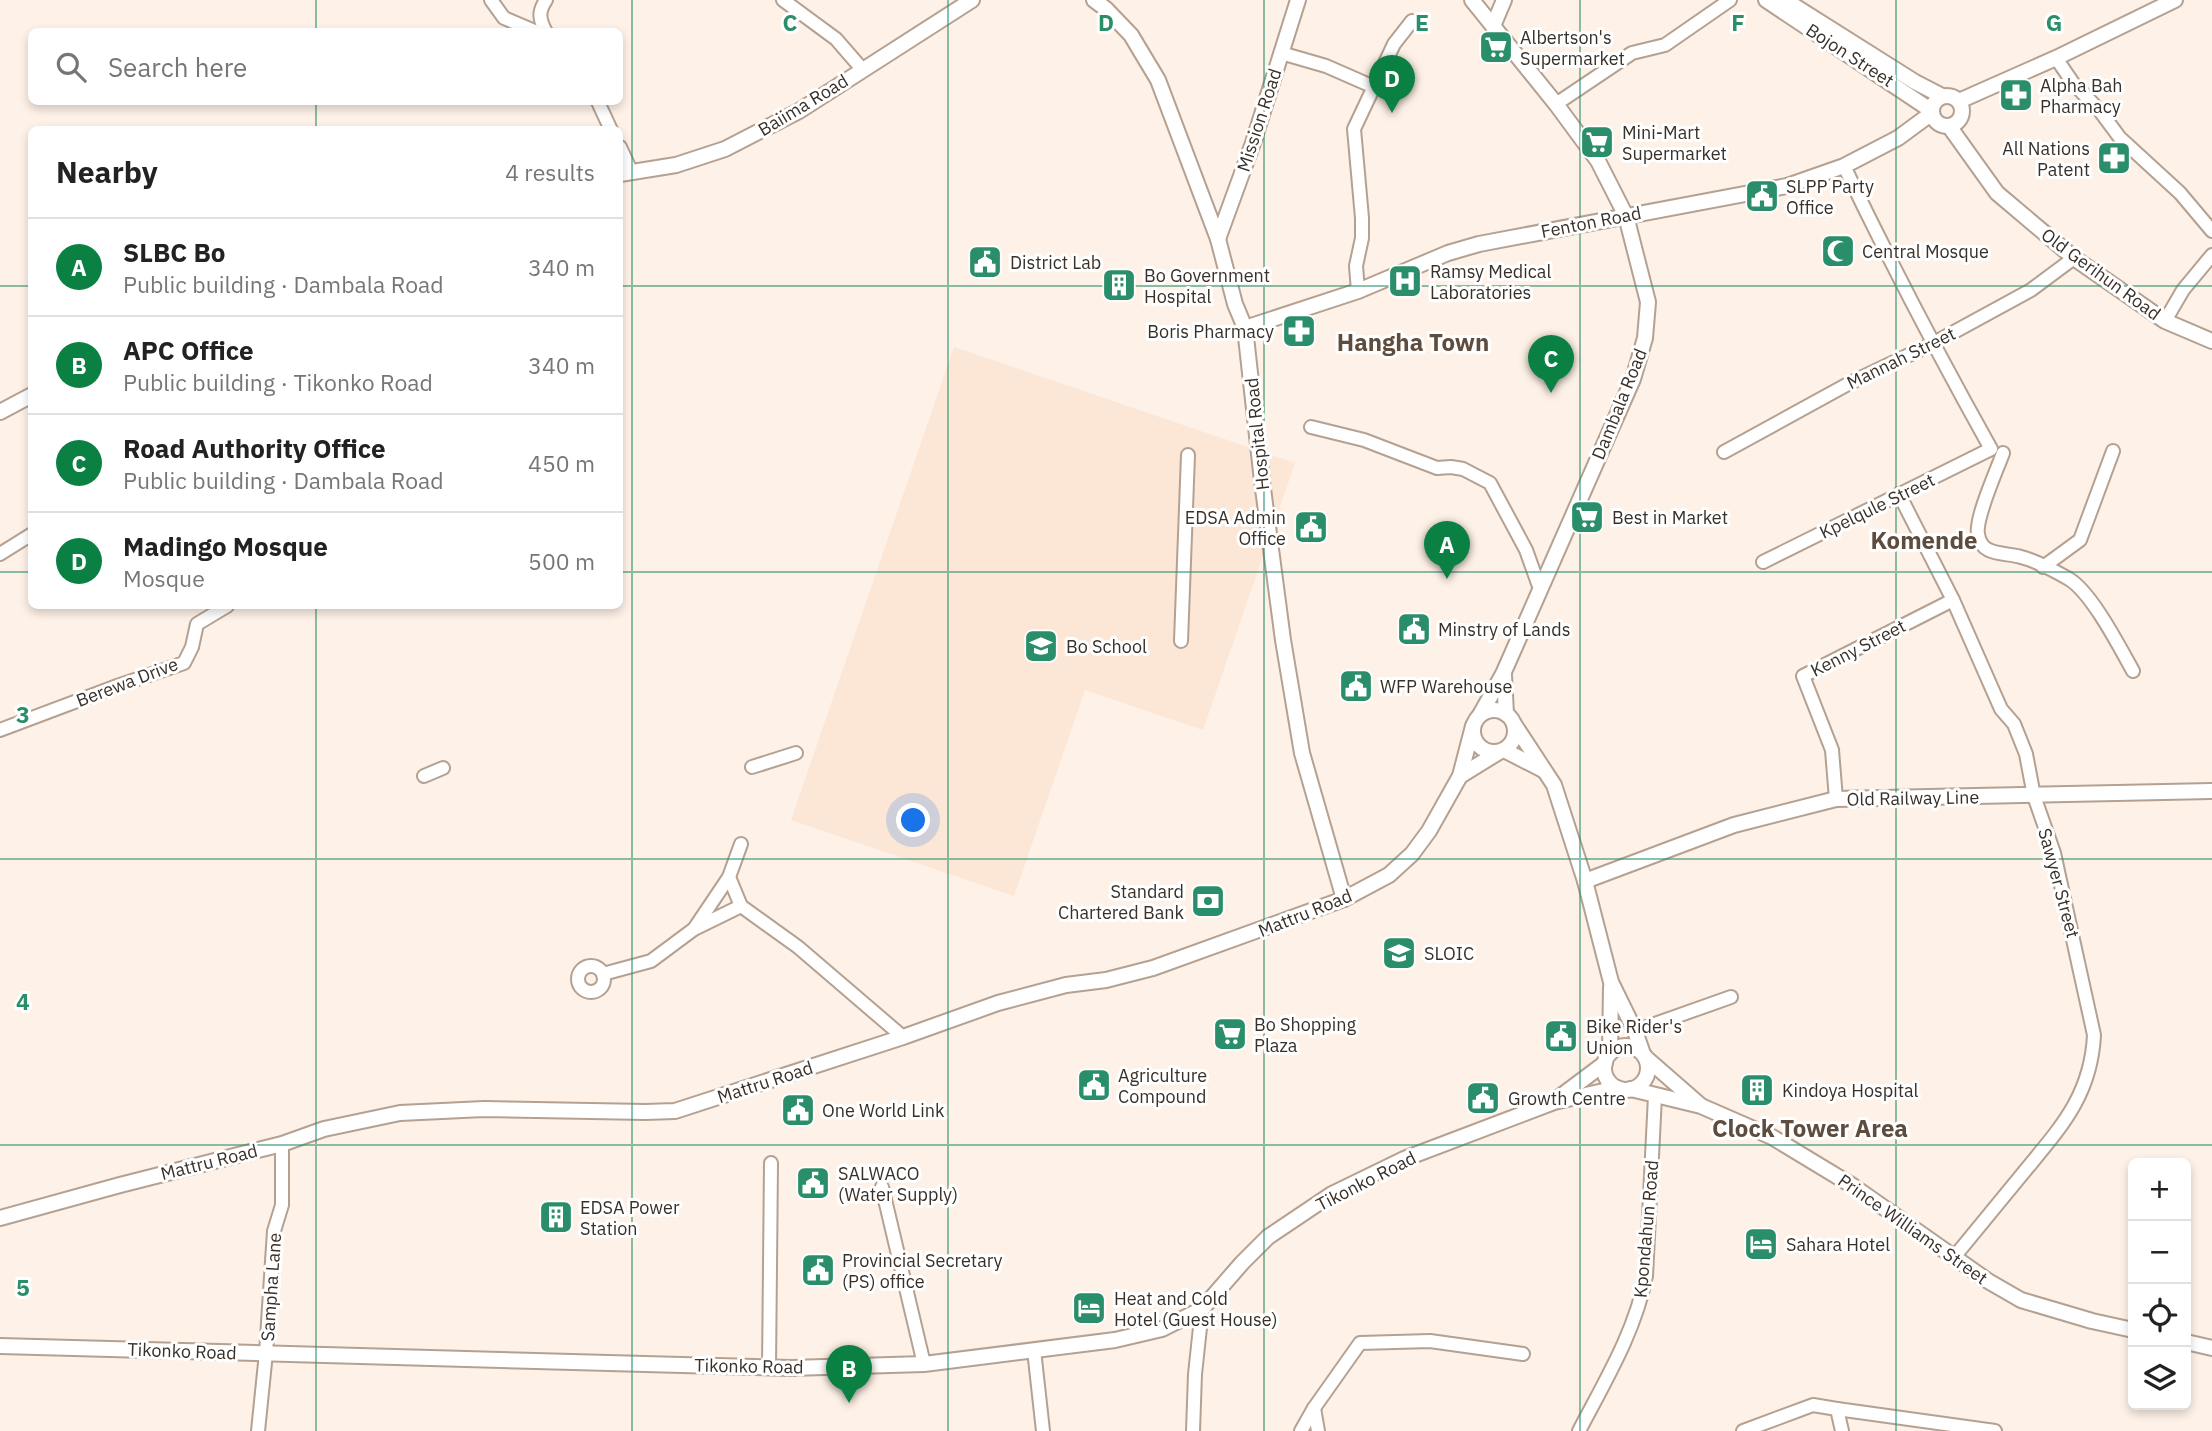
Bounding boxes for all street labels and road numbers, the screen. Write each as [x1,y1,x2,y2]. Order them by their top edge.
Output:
street label: Bojon Street [1802,18,1898,92]
street label: Mission Road [1232,66,1286,174]
street label: Baiima Road [754,69,852,141]
street label: Fenton Road [1539,201,1643,243]
street label: Old Gerihun Road [2037,223,2165,325]
street label: Mannah Street [1843,322,1959,394]
street label: Dambala Road [1586,345,1652,463]
street label: Hospital Road [1240,377,1274,491]
street label: Kpelqule Street [1816,468,1938,544]
street label: Kenny Street [1807,614,1909,682]
street label: Berewa Drive [73,652,181,712]
street label: Old Railway Line [1846,785,1980,811]
street label: Sawyer Street [2033,826,2085,940]
street label: Mattru Road [1255,884,1355,942]
street label: Mattru Road [714,1056,816,1108]
street label: Mattru Road [158,1139,260,1185]
street label: Tikonko Road [1312,1146,1420,1216]
street label: Kpondahun Road [1629,1159,1663,1299]
street label: Prince Williams Street [1834,1169,1992,1289]
street label: Sampha Lane [256,1232,286,1342]
street label: Tikonko Road [127,1338,237,1364]
street label: Tikonko Road [694,1354,804,1378]

